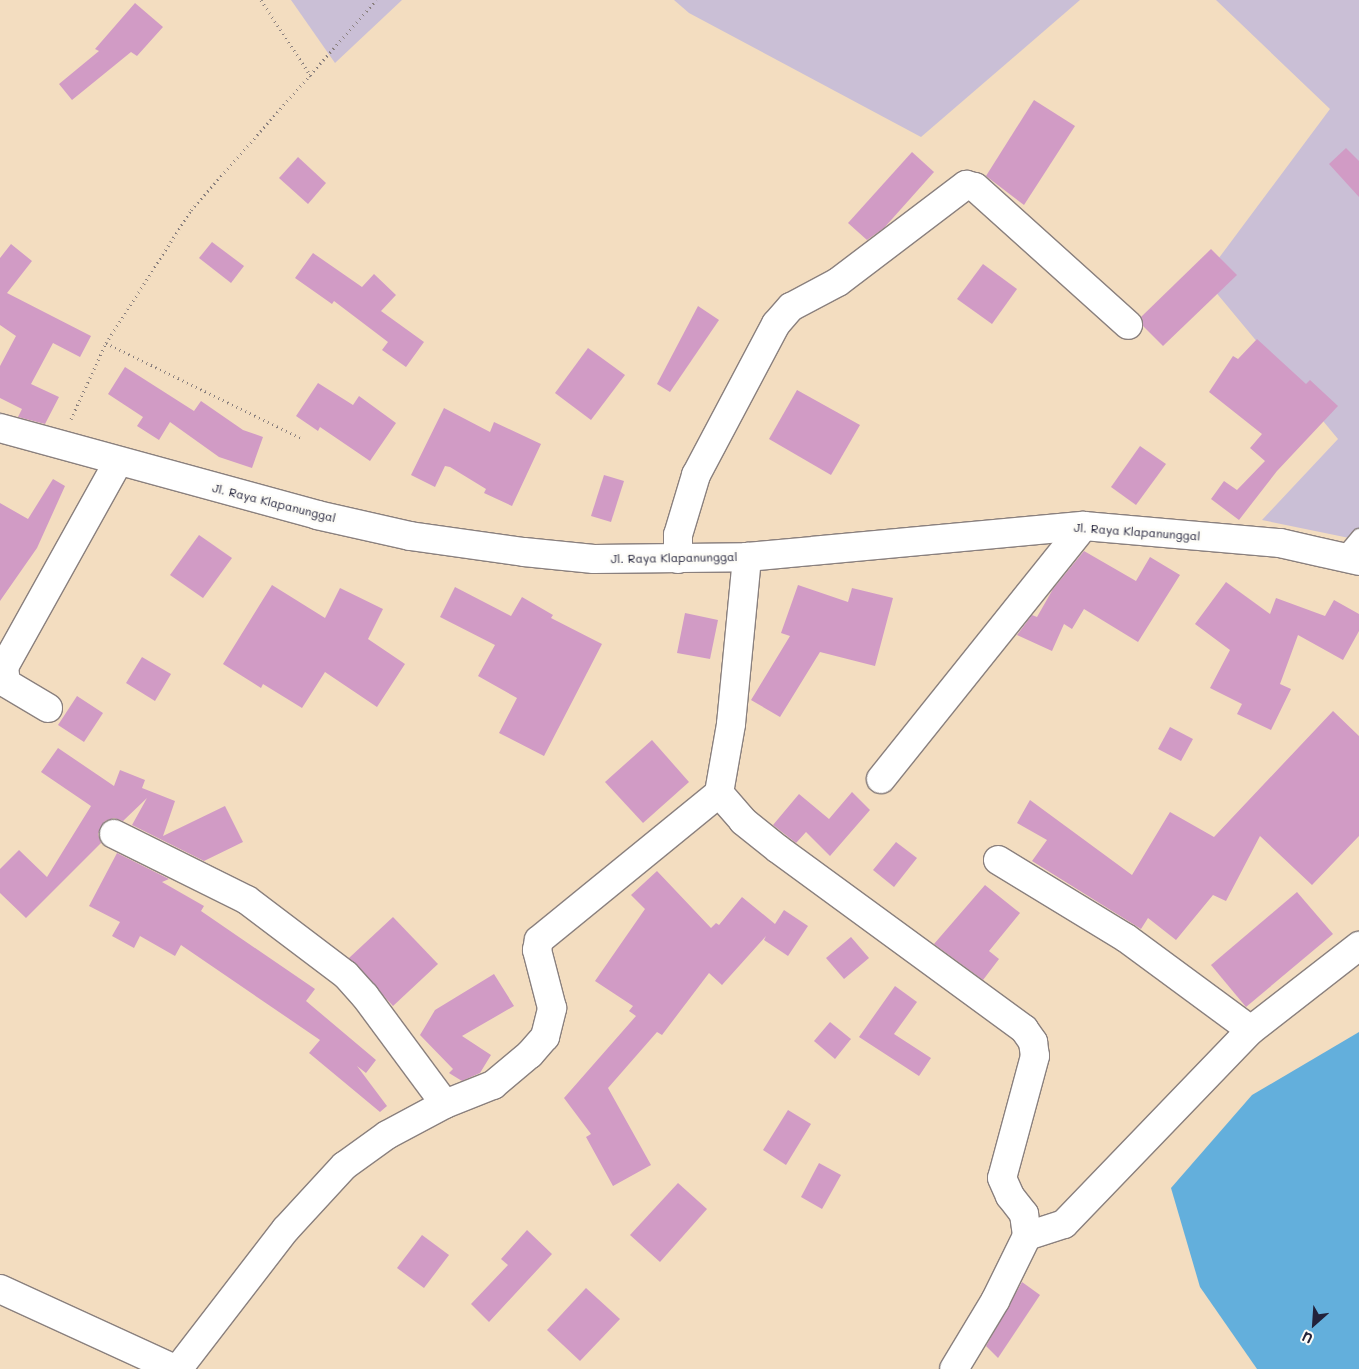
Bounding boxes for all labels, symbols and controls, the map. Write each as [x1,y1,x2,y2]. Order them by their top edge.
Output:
street label: Jl. Raya Klapanunggal [211,481,337,525]
street label: Jl. Raya Klapanunggal [1073,520,1201,544]
street label: Jl. Raya Klapanunggal [611,550,737,566]
north arrow [1289,1299,1339,1349]
text: U [1299,1327,1316,1349]

